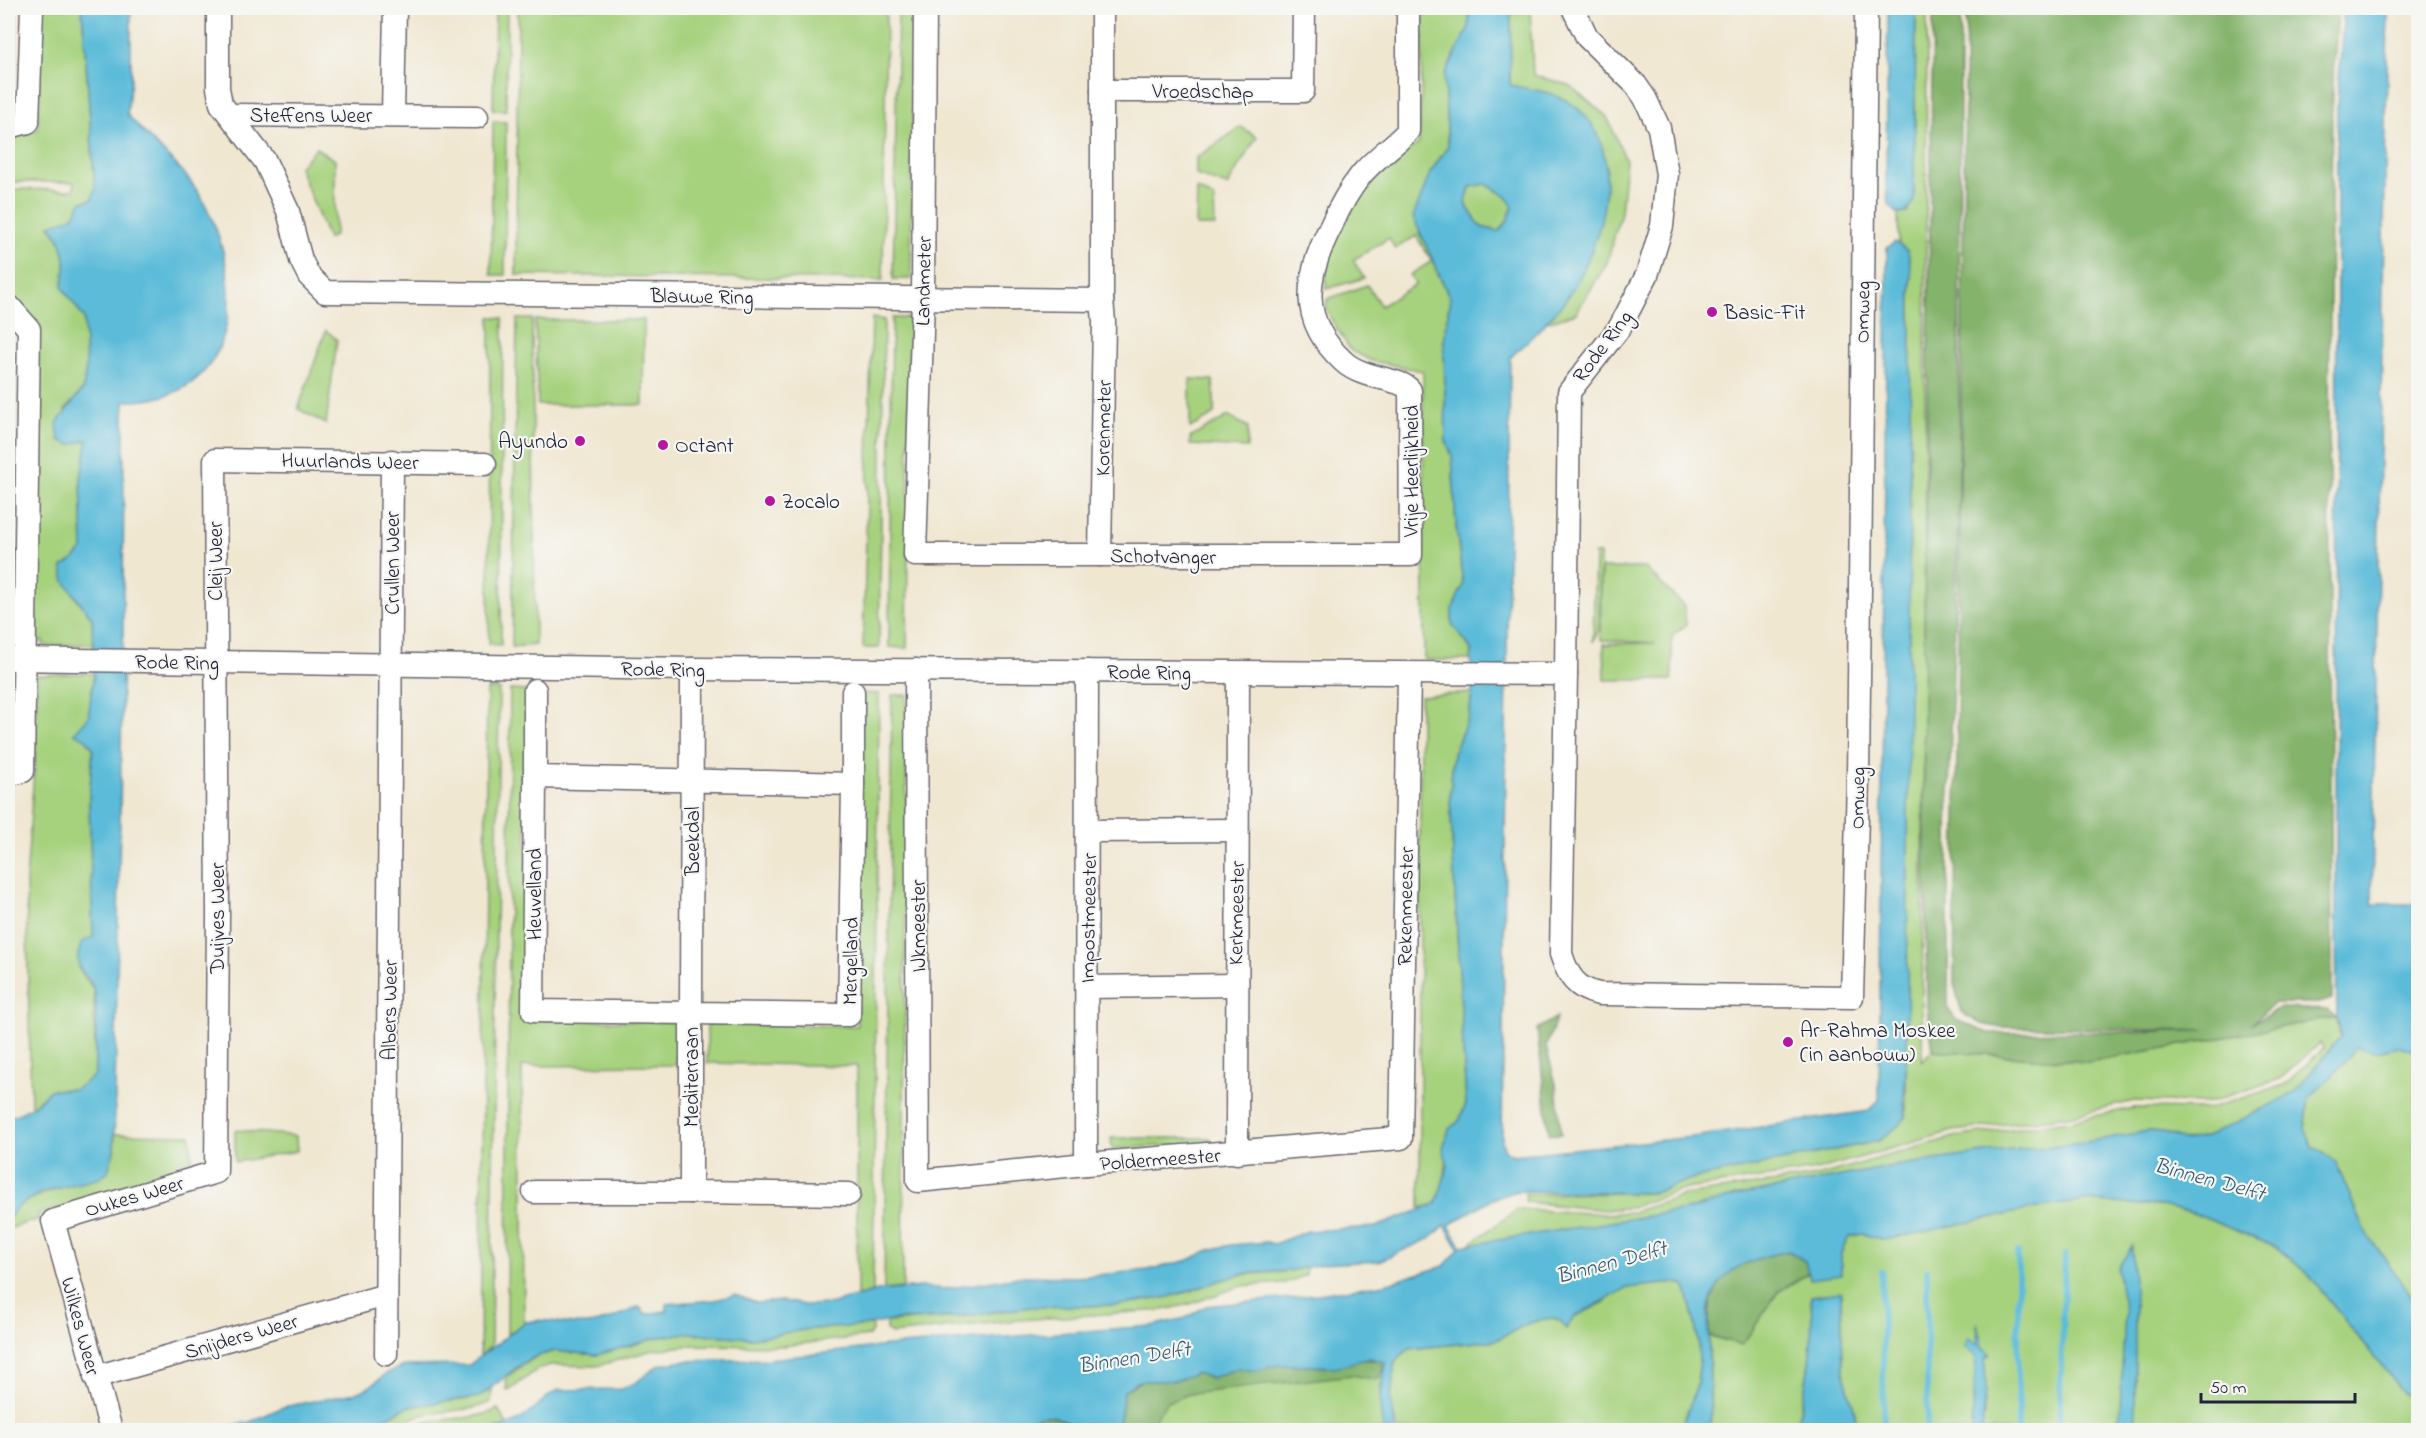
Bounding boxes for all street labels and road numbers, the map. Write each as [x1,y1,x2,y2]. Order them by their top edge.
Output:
street label: Vroedschap [1151,78,1254,108]
street label: Steffens Weer [250,102,373,132]
street label: Landmeter [909,235,941,326]
street label: Omweg [1848,280,1882,344]
street label: Blauwe Ring [649,282,754,316]
street label: Rode Ring [1566,305,1643,391]
street label: Korenmeter [1089,379,1121,476]
street label: Vrije Heerlijkheid [1398,405,1428,538]
street label: Huurlands Weer [281,447,419,479]
street label: Crullen Weer [379,511,409,615]
street label: Cleij Weer [202,521,232,601]
street label: Schotvanger [1110,542,1217,576]
street label: Rode Ring [135,648,219,682]
street label: Rode Ring [621,655,705,689]
street label: Rode Ring [1107,658,1191,692]
street label: Omweg [1843,766,1877,830]
street label: Beekdal [679,807,709,876]
street label: Rekenmeester [1391,846,1423,966]
street label: Heuvelland [521,848,551,940]
street label: Impostmeester [1074,852,1106,983]
street label: Kerkmeester [1222,860,1254,965]
street label: Duijves Weer [204,862,234,975]
street label: IJkmeester [905,879,935,973]
street label: Mergelland [836,917,870,1005]
street label: Albers Weer [375,959,407,1061]
street label: Mediterraan [678,1027,708,1127]
street label: Poldermeester [1099,1142,1222,1180]
street label: Oukes Weer [81,1169,188,1226]
street label: Wilkes Weer [52,1274,107,1380]
street label: Snijders Weer [181,1307,302,1368]

